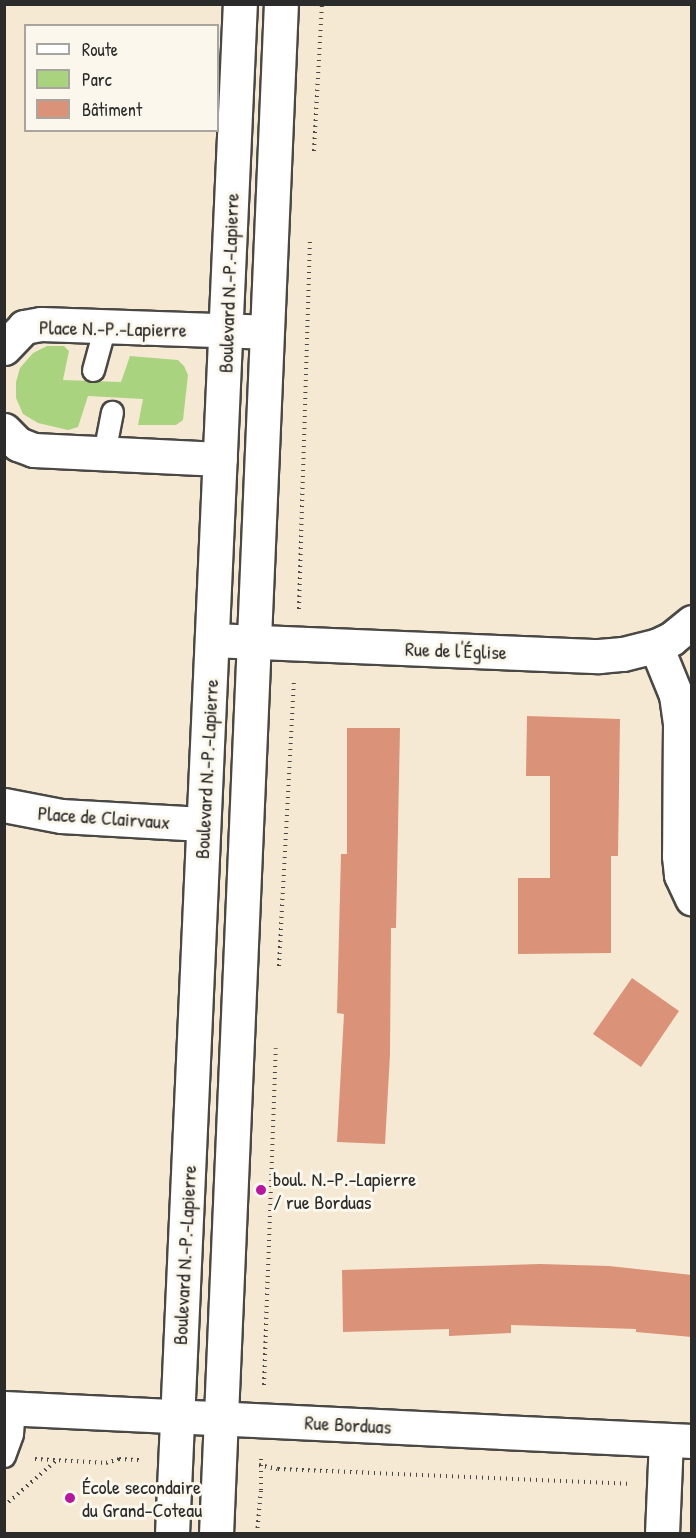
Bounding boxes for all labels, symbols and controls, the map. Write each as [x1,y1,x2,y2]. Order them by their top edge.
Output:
legend [24,24,219,132]
text: Route [82,37,118,62]
text: Parc [82,67,112,92]
text: Bâtiment [82,97,142,122]
street label: Boulevard N.-P.-Lapierre [213,193,243,373]
street label: Place N.-P.-Lapierre [39,315,187,341]
street label: Rue de l'Église [405,636,507,664]
street label: Boulevard N.-P.-Lapierre [189,678,223,860]
street label: Place de Clairvaux [37,800,171,834]
street label: Boulevard N.-P.-Lapierre [167,1164,201,1346]
place label: boul. N.-P.-Lapierre / rue Borduas [273,1166,416,1213]
marker: boul. N.-P.-Lapierre / rue Borduas [254,1183,268,1197]
street label: Rue Borduas [304,1410,392,1438]
place label: École secondaire du Grand-Coteau [82,1474,202,1521]
marker: École secondaire du Grand-Coteau [63,1491,77,1505]

